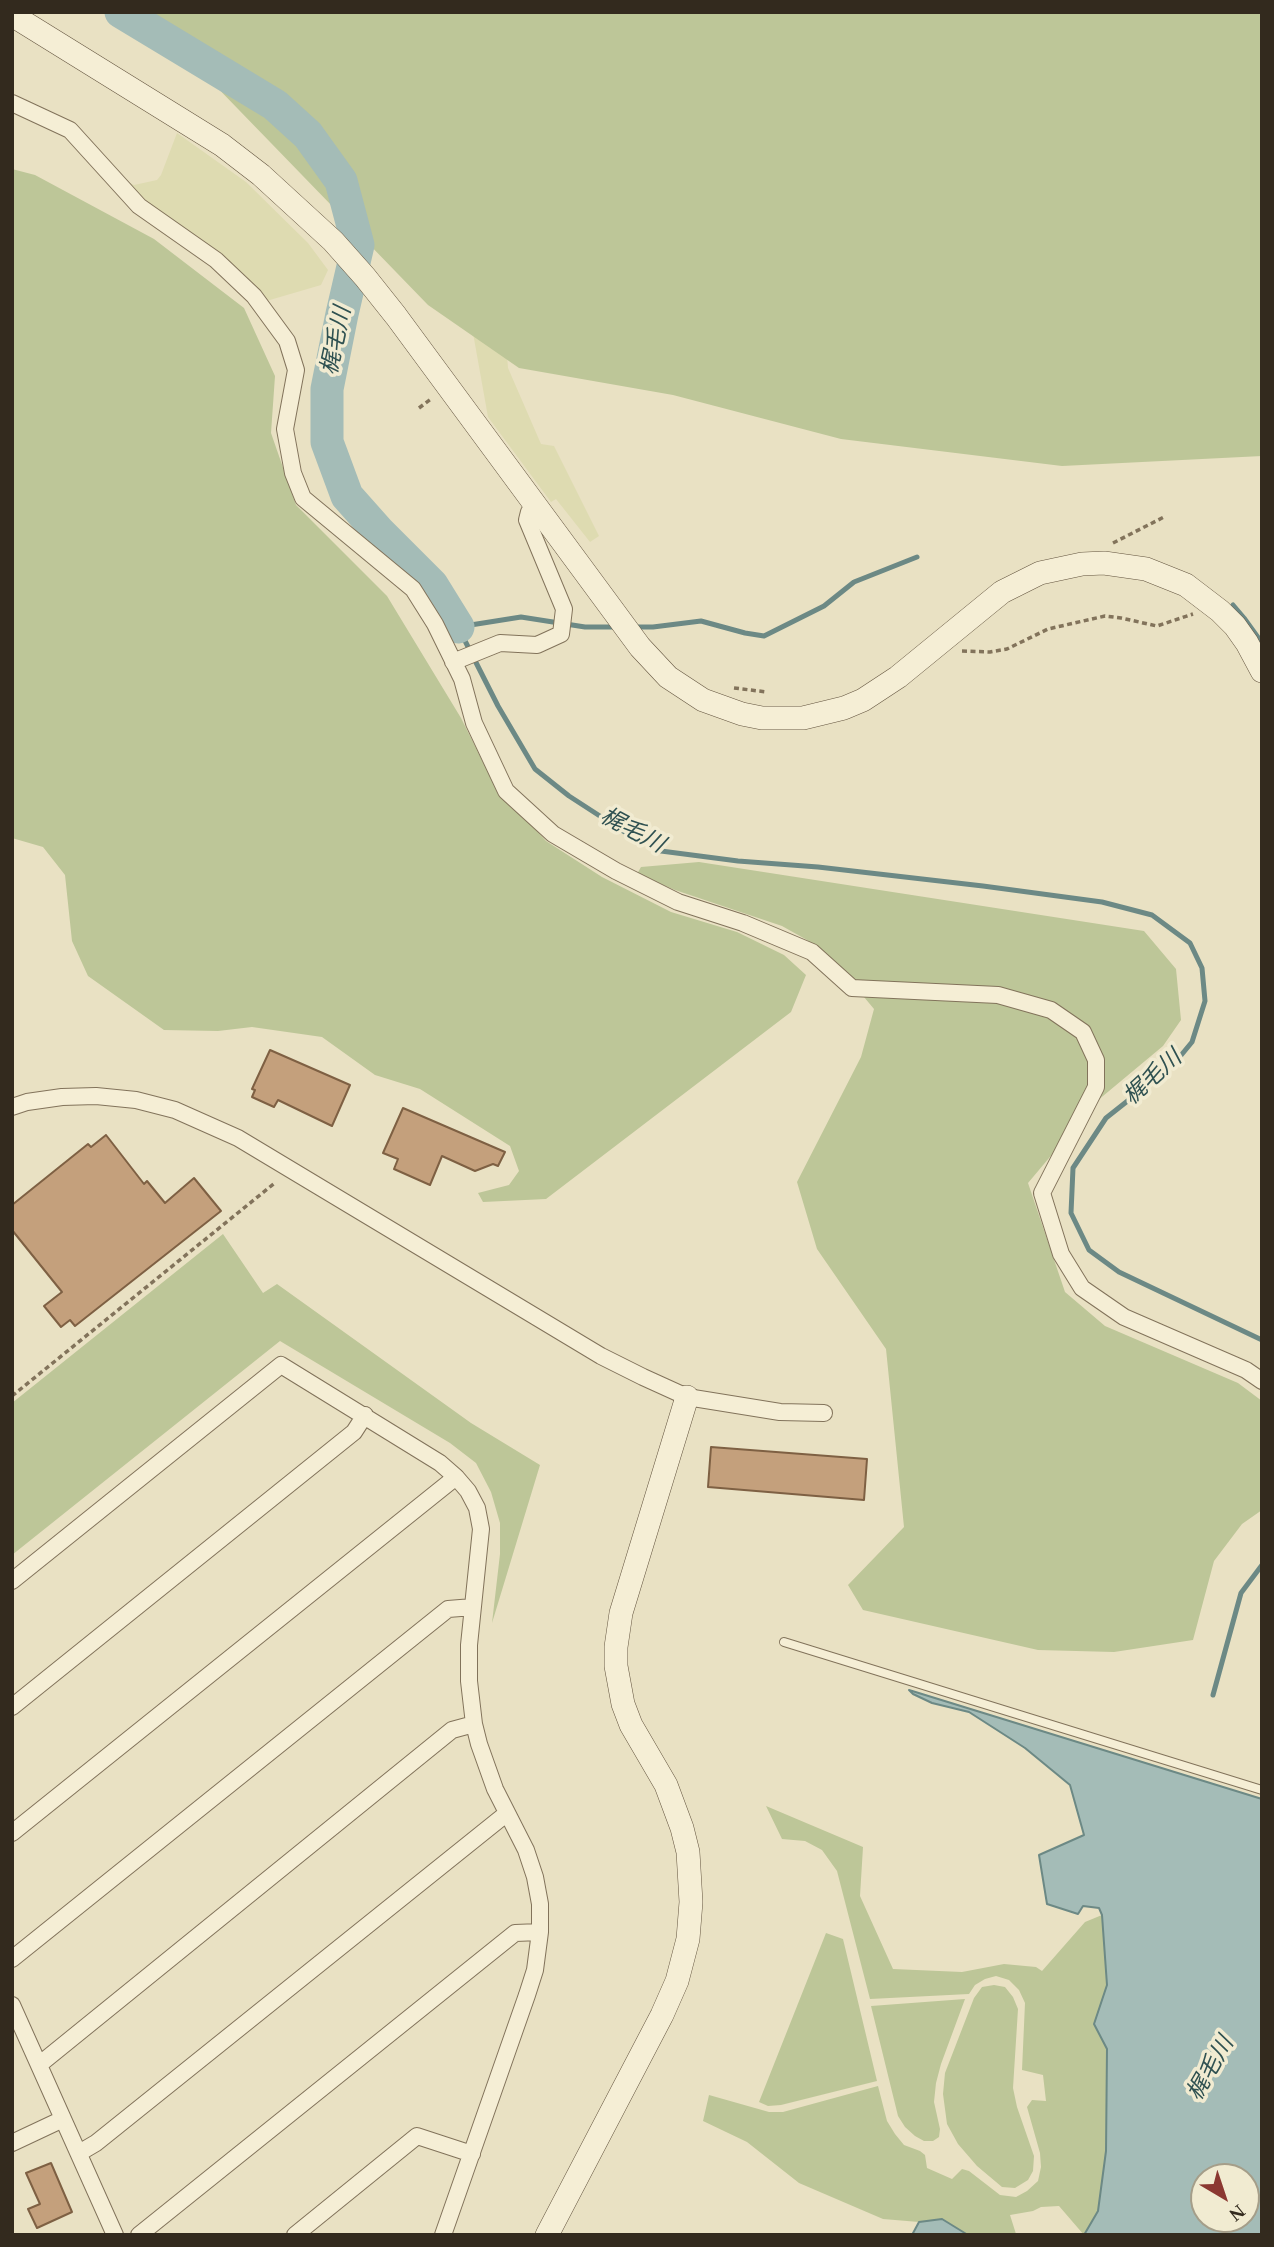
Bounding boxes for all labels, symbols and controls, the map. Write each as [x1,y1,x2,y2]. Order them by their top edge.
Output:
water label: 梶毛川 [316,304,358,378]
water label: 梶毛川 [595,803,669,859]
water label: 梶毛川 [1118,1045,1188,1111]
water label: 梶毛川 [1182,2032,1240,2106]
north arrow [1190,2163,1260,2233]
text: N [1225,2201,1249,2226]

